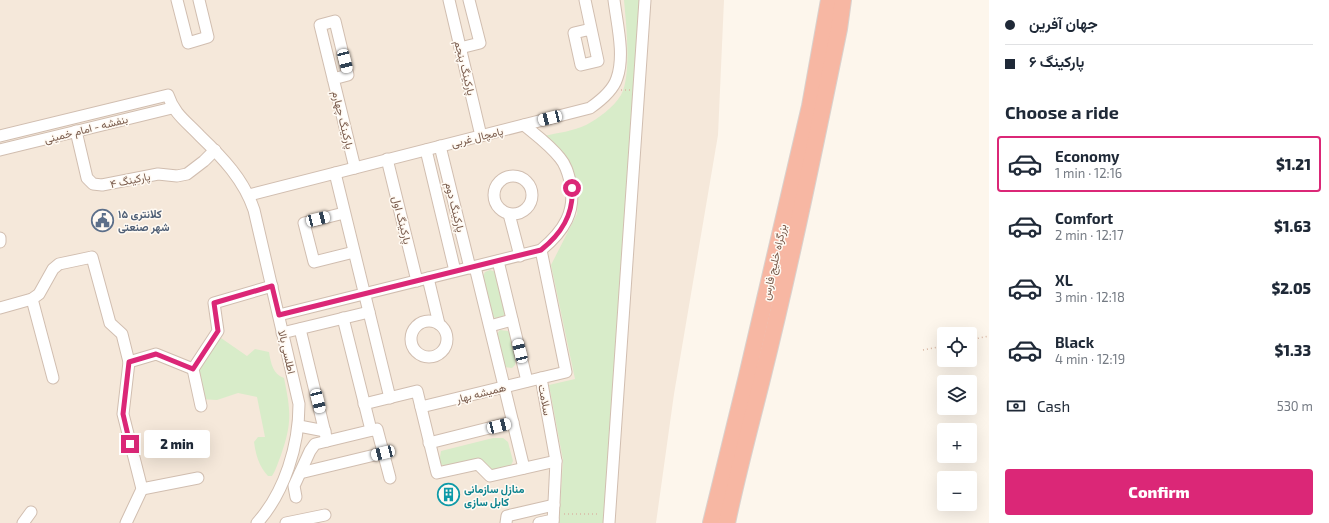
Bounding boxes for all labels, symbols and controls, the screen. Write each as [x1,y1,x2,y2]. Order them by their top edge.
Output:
text: جهان آفرین [1029,14,1098,32]
street label: پارکینگ پنجم [450,39,479,97]
car [336,48,354,74]
text: پارکینگ ۶ [1029,52,1084,70]
street label: پارکینگ چهارم [328,89,357,151]
text: Choose a ride [1005,101,1119,123]
car [537,109,563,127]
street label: بنفشه - امام خمینی [43,112,130,147]
street label: پامچال غربی [450,124,505,151]
icon: car [1007,146,1043,182]
text: Economy [1055,147,1120,165]
text: $1.21 [1276,155,1311,173]
text: 1 min · 12:16 [1055,165,1122,181]
street label: پارکینگ ۴ [109,169,152,192]
route start [563,179,581,197]
street label: پارکینگ دوم [441,180,468,234]
street label: پارکینگ اول [388,195,415,246]
public building icon: کلانتری ۱۵ شهر صنعتی [90,207,116,233]
place label: کلانتری ۱۵ شهر صنعتی [118,207,170,234]
icon: car [1007,208,1043,244]
text: Comfort [1055,209,1113,227]
car [305,210,331,228]
text: $1.63 [1274,217,1311,235]
street label: بزرگراه خلیج فارس [758,222,791,302]
text: 2 min · 12:17 [1055,227,1124,243]
icon: car [1007,270,1043,306]
text: XL [1055,271,1073,289]
text: $2.05 [1271,279,1311,297]
text: 3 min · 12:18 [1055,289,1125,305]
map controls [937,327,977,511]
button: locate [937,327,977,367]
street label: اطلسی بالا [275,329,299,375]
icon: car [1007,332,1043,368]
text: Black [1055,333,1094,351]
car [511,338,529,364]
text: $1.33 [1274,341,1311,359]
text: 4 min · 12:19 [1055,351,1125,367]
button: layers [937,375,977,415]
street label: همیشه بهار [454,380,508,406]
street label: سلامت [536,383,555,417]
car [309,388,327,414]
icon: cash [1005,395,1027,417]
text: Cash [1037,397,1070,415]
text: 530 m [1277,398,1313,414]
car [486,417,512,435]
button: + [937,423,977,463]
callout: 2 min [144,430,210,458]
route end [121,435,139,453]
text: 2 min [160,436,194,452]
car [370,444,396,462]
button: Confirm [1005,469,1313,515]
button: − [937,471,977,511]
building icon: منازل سازمانی کابل سازی [436,482,462,508]
place label: منازل سازمانی کابل سازی [464,482,524,509]

